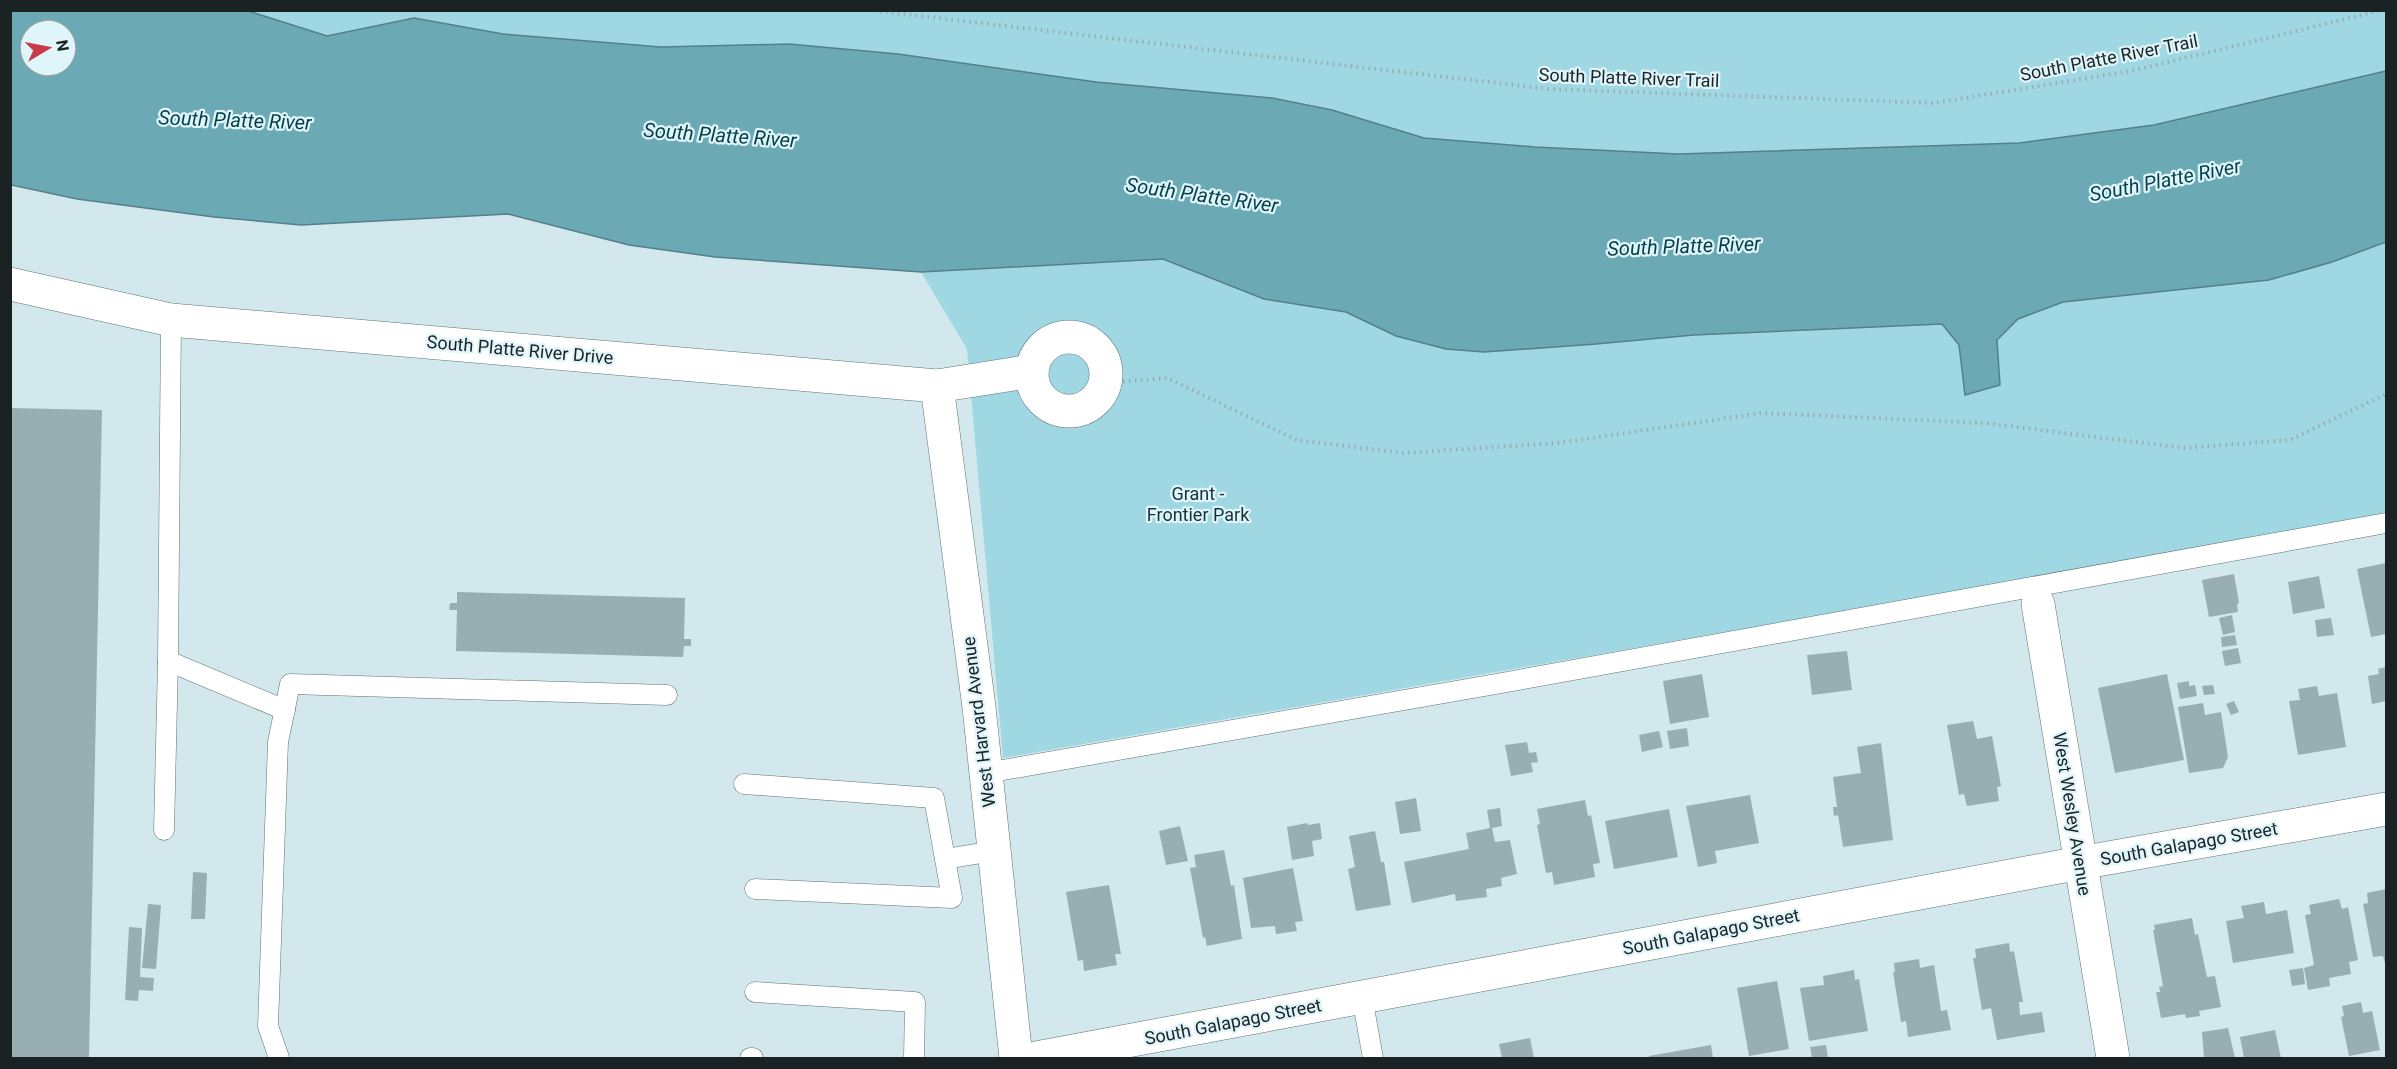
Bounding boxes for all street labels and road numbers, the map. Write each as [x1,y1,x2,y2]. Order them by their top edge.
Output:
street label: South Platte River Trail [2018,30,2200,85]
street label: South Platte River Trail [1538,64,1720,91]
street label: South Platte River Drive [426,331,614,368]
street label: West Harvard Avenue [958,636,999,808]
street label: West Wesley Avenue [2049,731,2096,897]
street label: South Galapago Street [2099,818,2279,869]
street label: South Galapago Street [1621,904,1801,959]
street label: South Galapago Street [1143,994,1323,1049]

